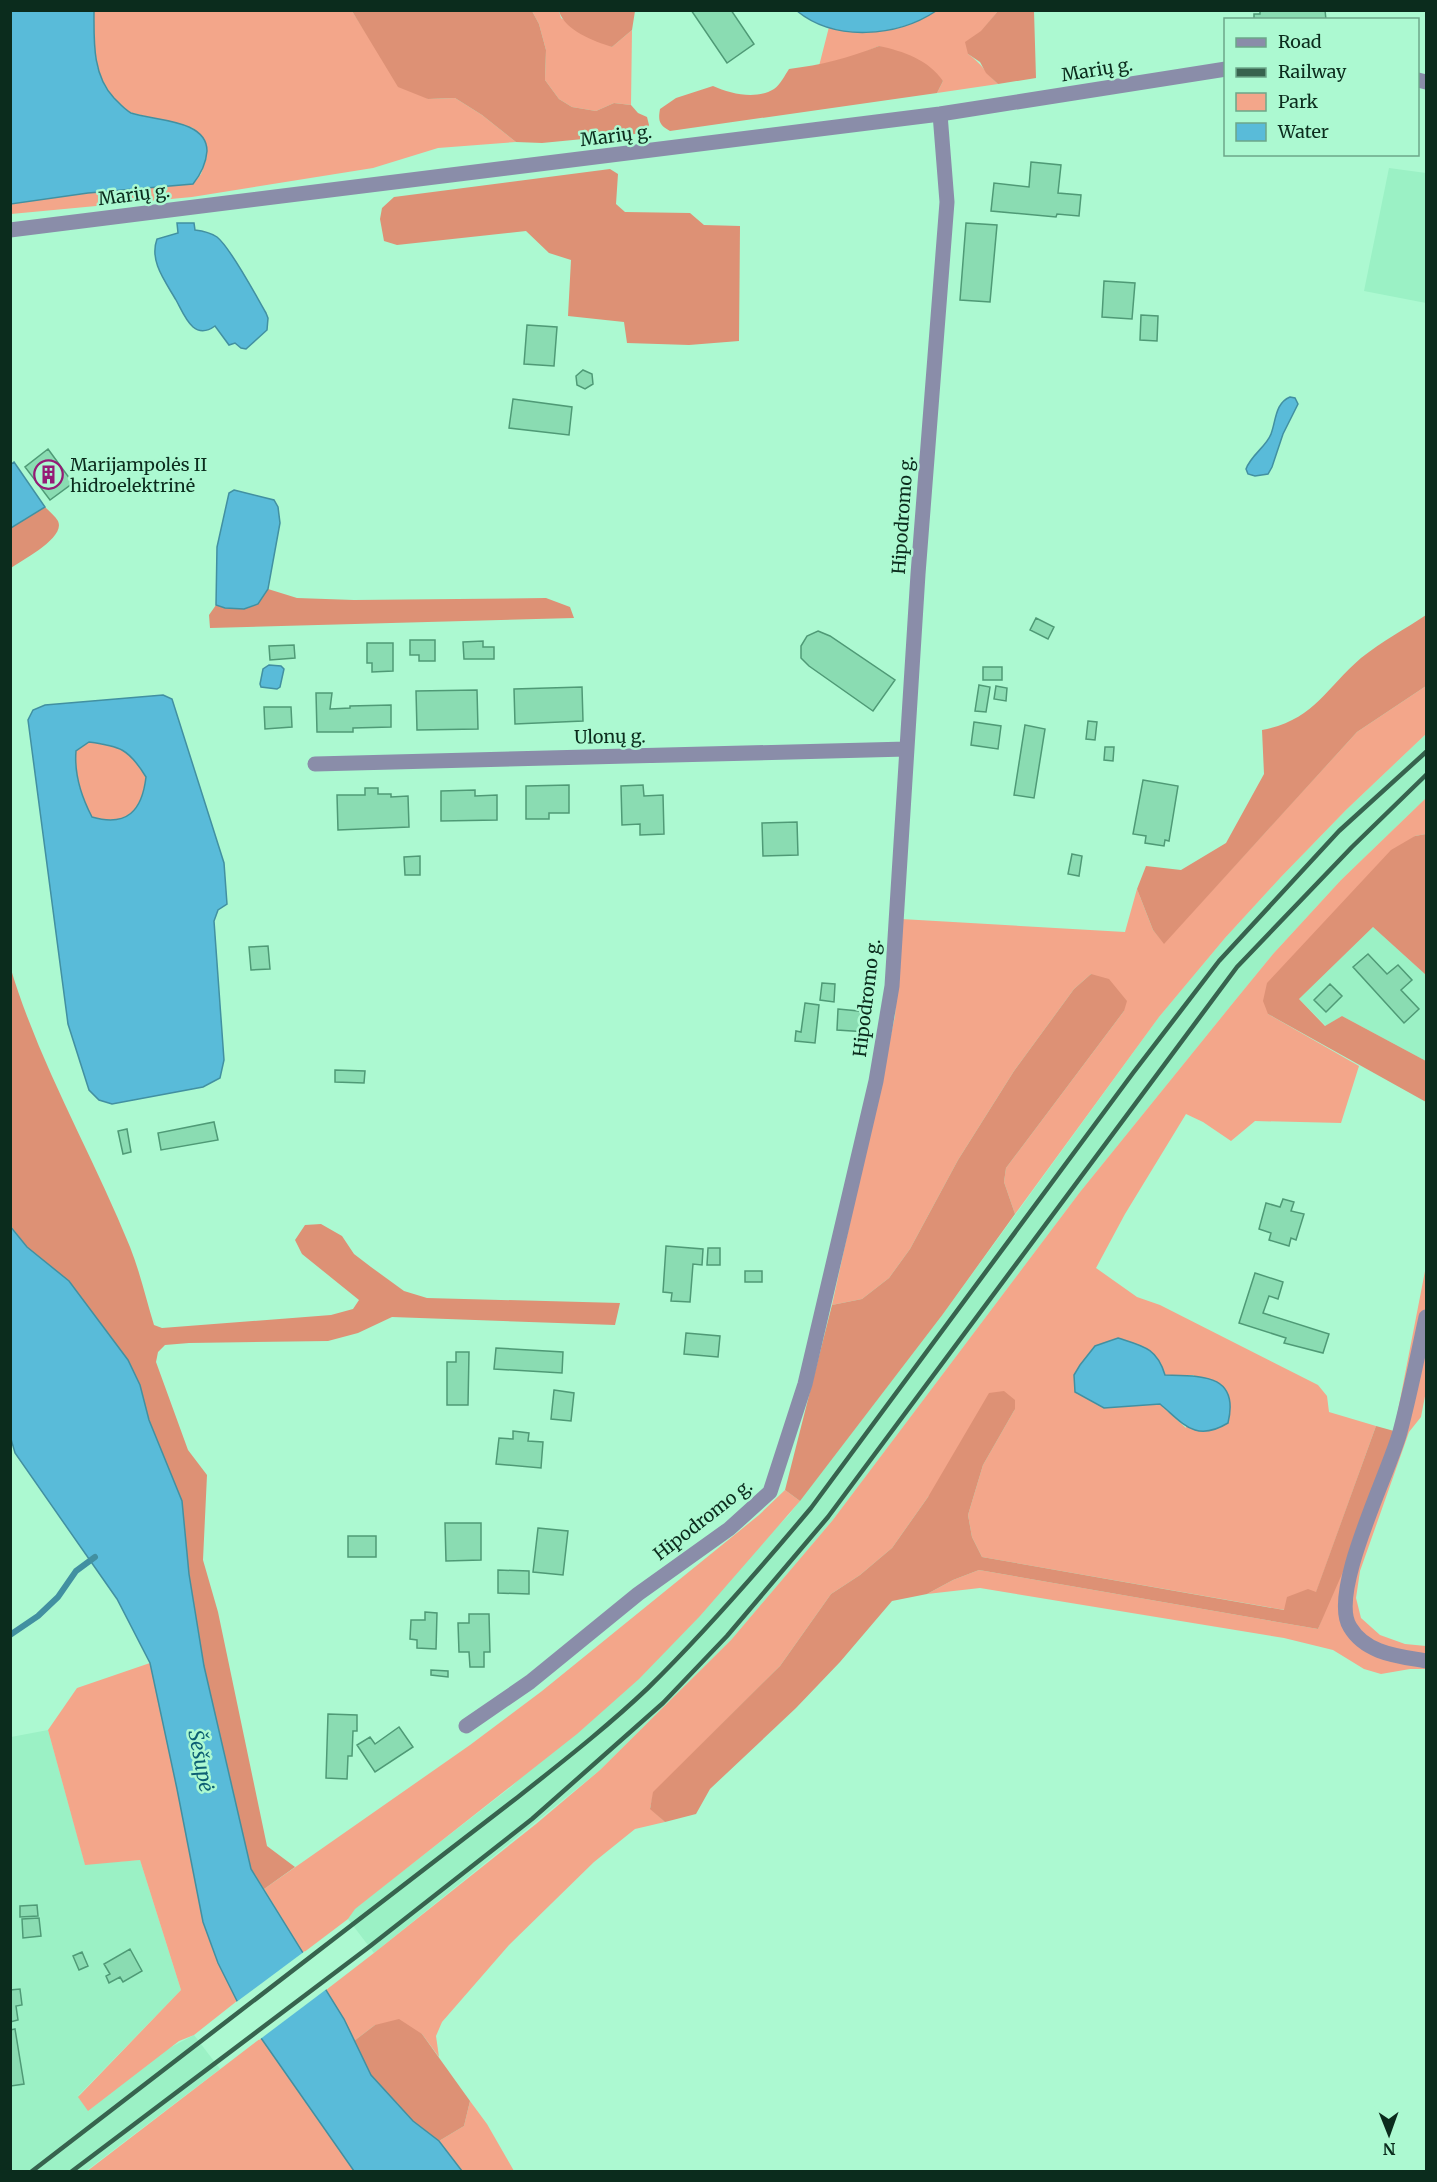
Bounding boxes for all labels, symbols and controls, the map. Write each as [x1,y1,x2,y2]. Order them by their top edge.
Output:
legend [1224,18,1419,156]
text: Road [1278,30,1322,53]
street label: Marių g. [1060,53,1134,86]
text: Railway [1278,60,1347,83]
text: Park [1278,90,1319,113]
street label: Marių g. [579,120,653,151]
text: Water [1277,120,1329,143]
street label: Marių g. [97,179,171,210]
place label: Marijampolės II hidroelektrinė [70,453,207,497]
street label: Hipodromo g. [887,455,918,575]
building icon: Marijampolės II hidroelektrinė [33,459,65,491]
street label: Ulonų g. [574,724,646,749]
street label: Hipodromo g. [848,937,885,1058]
street label: Hipodromo g. [649,1474,757,1565]
water label: Šešupė [183,1728,220,1794]
north arrow [1359,2104,1419,2164]
text: N [1382,2139,1396,2159]

